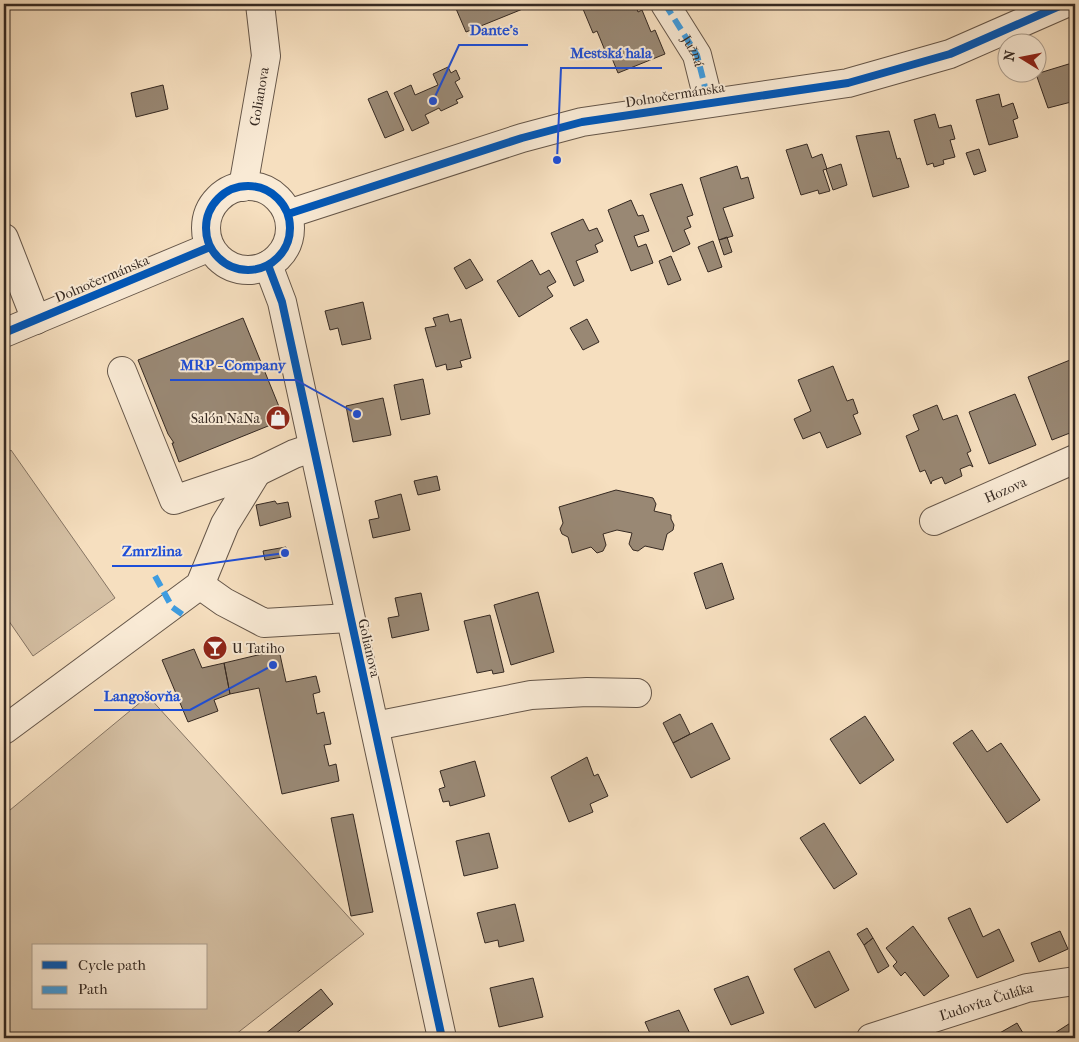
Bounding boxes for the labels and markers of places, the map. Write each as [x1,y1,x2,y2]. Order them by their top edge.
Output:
callout: Dante's [459,15,528,45]
callout: Mestská hala [561,38,662,68]
callout: MRP - Company [170,350,296,380]
shop icon: Salón NaNa [265,405,291,431]
place label: Salón NaNa [191,410,261,427]
callout: Zmrzlina [112,536,192,566]
bar icon: U Tatiho [202,635,228,661]
place label: U Tatiho [232,640,285,657]
callout: Langošovňa [94,680,190,710]

